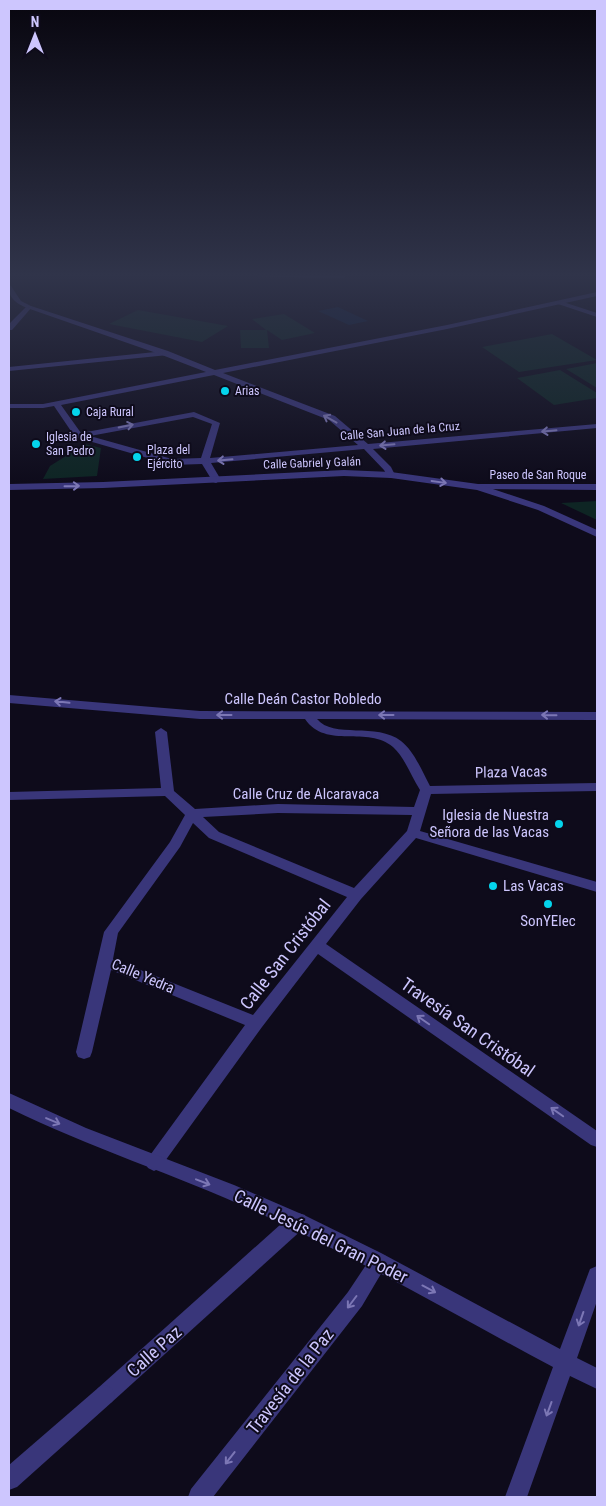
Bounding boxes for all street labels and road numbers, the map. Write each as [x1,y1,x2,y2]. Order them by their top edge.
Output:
street label: Calle San Juan de la Cruz [340,419,460,443]
street label: Calle Gabriel y Galán [263,454,361,472]
street label: Paseo de San Roque [490,468,587,482]
street label: Calle Deán Castor Robledo [224,690,382,708]
street label: Plaza Vacas [475,762,547,782]
street label: Calle Cruz de Alcaravaca [233,785,379,803]
street label: Calle San Cristóbal [235,895,335,1013]
street label: Calle Yedra [109,955,177,997]
street label: Travesía San Cristóbal [397,973,539,1081]
street label: Calle Jesús del Gran Poder [231,1185,412,1287]
street label: Calle Paz [122,1321,186,1381]
street label: Travesía de la Paz [242,1324,338,1438]

